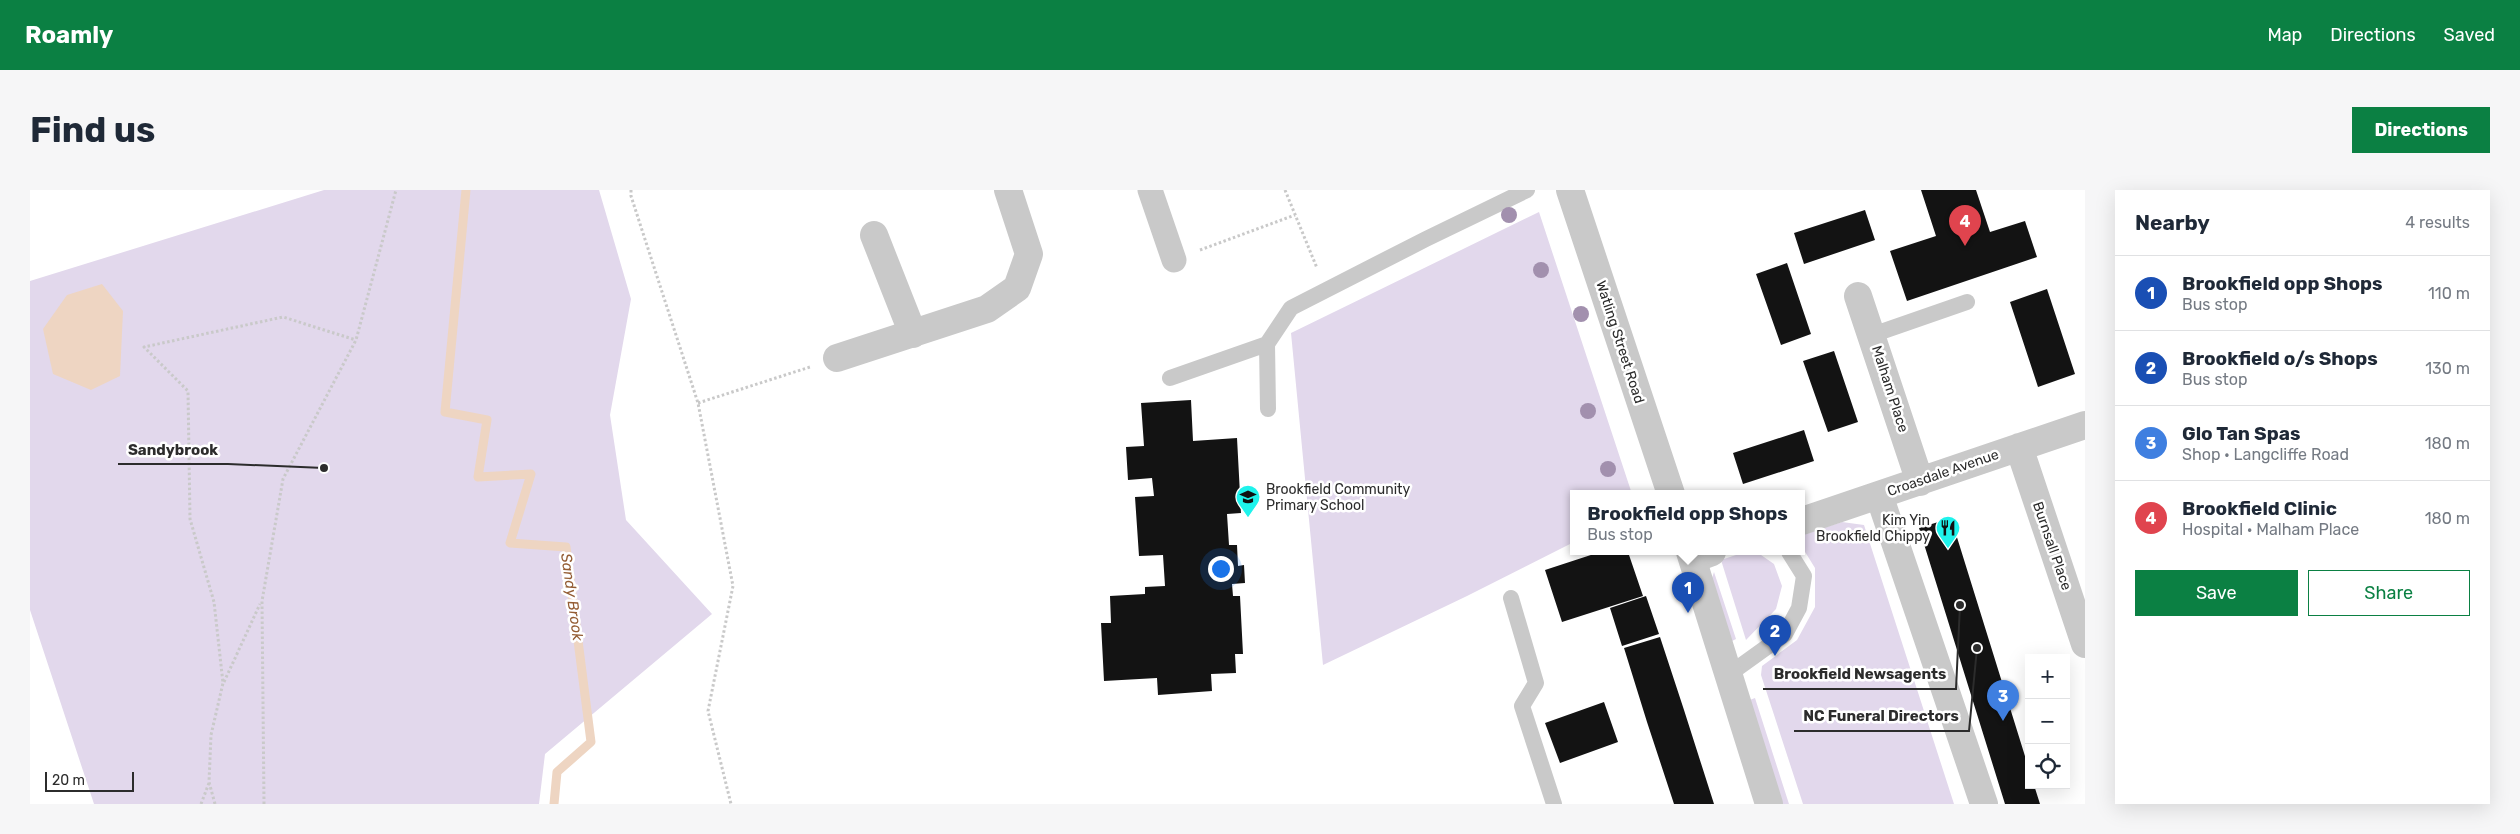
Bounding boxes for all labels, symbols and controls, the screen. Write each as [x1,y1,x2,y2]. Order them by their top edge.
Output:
text: Roamly [25,21,113,49]
text: Map [2267,24,2302,46]
text: Directions [2330,24,2416,46]
text: Saved [2444,24,2495,46]
button: Directions [2352,107,2490,153]
text: Find us [30,109,155,151]
pin: 4 [1949,205,1981,246]
text: Nearby [2135,210,2210,235]
text: 4 results [2405,213,2470,232]
text: Brookfield opp Shops [2182,272,2383,295]
street label: Watling Street Road [1592,278,1648,406]
text: 1 [2147,284,2155,303]
text: 110 m [2428,284,2470,303]
text: Bus stop [2182,295,2248,314]
street label: Malham Place [1868,344,1912,435]
text: Brookfield o/s Shops [2182,347,2378,370]
text: 2 [2146,359,2156,378]
text: 130 m [2425,359,2470,378]
text: Bus stop [2182,370,2248,389]
text: Glo Tan Spas [2182,422,2300,445]
callout: Sandybrook [118,434,228,464]
text: 3 [2146,434,2156,453]
text: 180 m [2425,434,2470,453]
text: Sandybrook [128,441,218,459]
text: Shop · Langcliffe Road [2182,445,2349,464]
street label: Croasdale Avenue [1885,446,2001,500]
place label: Brookfield Community Primary School [1266,481,1411,514]
school or university icon: Brookfield Community Primary School [1235,484,1261,518]
popup [1570,490,1805,555]
text: Brookfield Clinic [2182,497,2337,520]
street label: Burnsall Place [2029,500,2075,593]
text: Brookfield opp Shops [1587,502,1788,525]
text: 4 [2146,509,2156,528]
text: 180 m [2425,509,2470,528]
place label: Kim Yin Brookfield Chippy [1816,512,1930,545]
restaurant icon: Kim Yin Brookfield Chippy [1935,515,1961,549]
text: Hospital · Malham Place [2182,520,2359,539]
text: Bus stop [1587,525,1653,544]
water label: Sandy Brook [557,552,587,642]
your location [1208,556,1234,582]
button: Save [2135,570,2298,616]
button: Share [2308,570,2470,616]
pin: 1 [1672,572,1704,613]
pin: 2 [1759,615,1791,656]
map controls [2025,654,2070,789]
button: + [2025,654,2070,699]
callout: Brookfield Newsagents [1763,659,1956,689]
text: Brookfield Newsagents [1774,665,1946,683]
pin: 3 [1987,680,2019,721]
button: − [2025,699,2070,744]
callout: NC Funeral Directors [1794,701,1969,731]
text: NC Funeral Directors [1803,707,1959,725]
button: locate [2025,744,2070,789]
scale bar [45,769,134,792]
text: 20 m [52,772,85,789]

